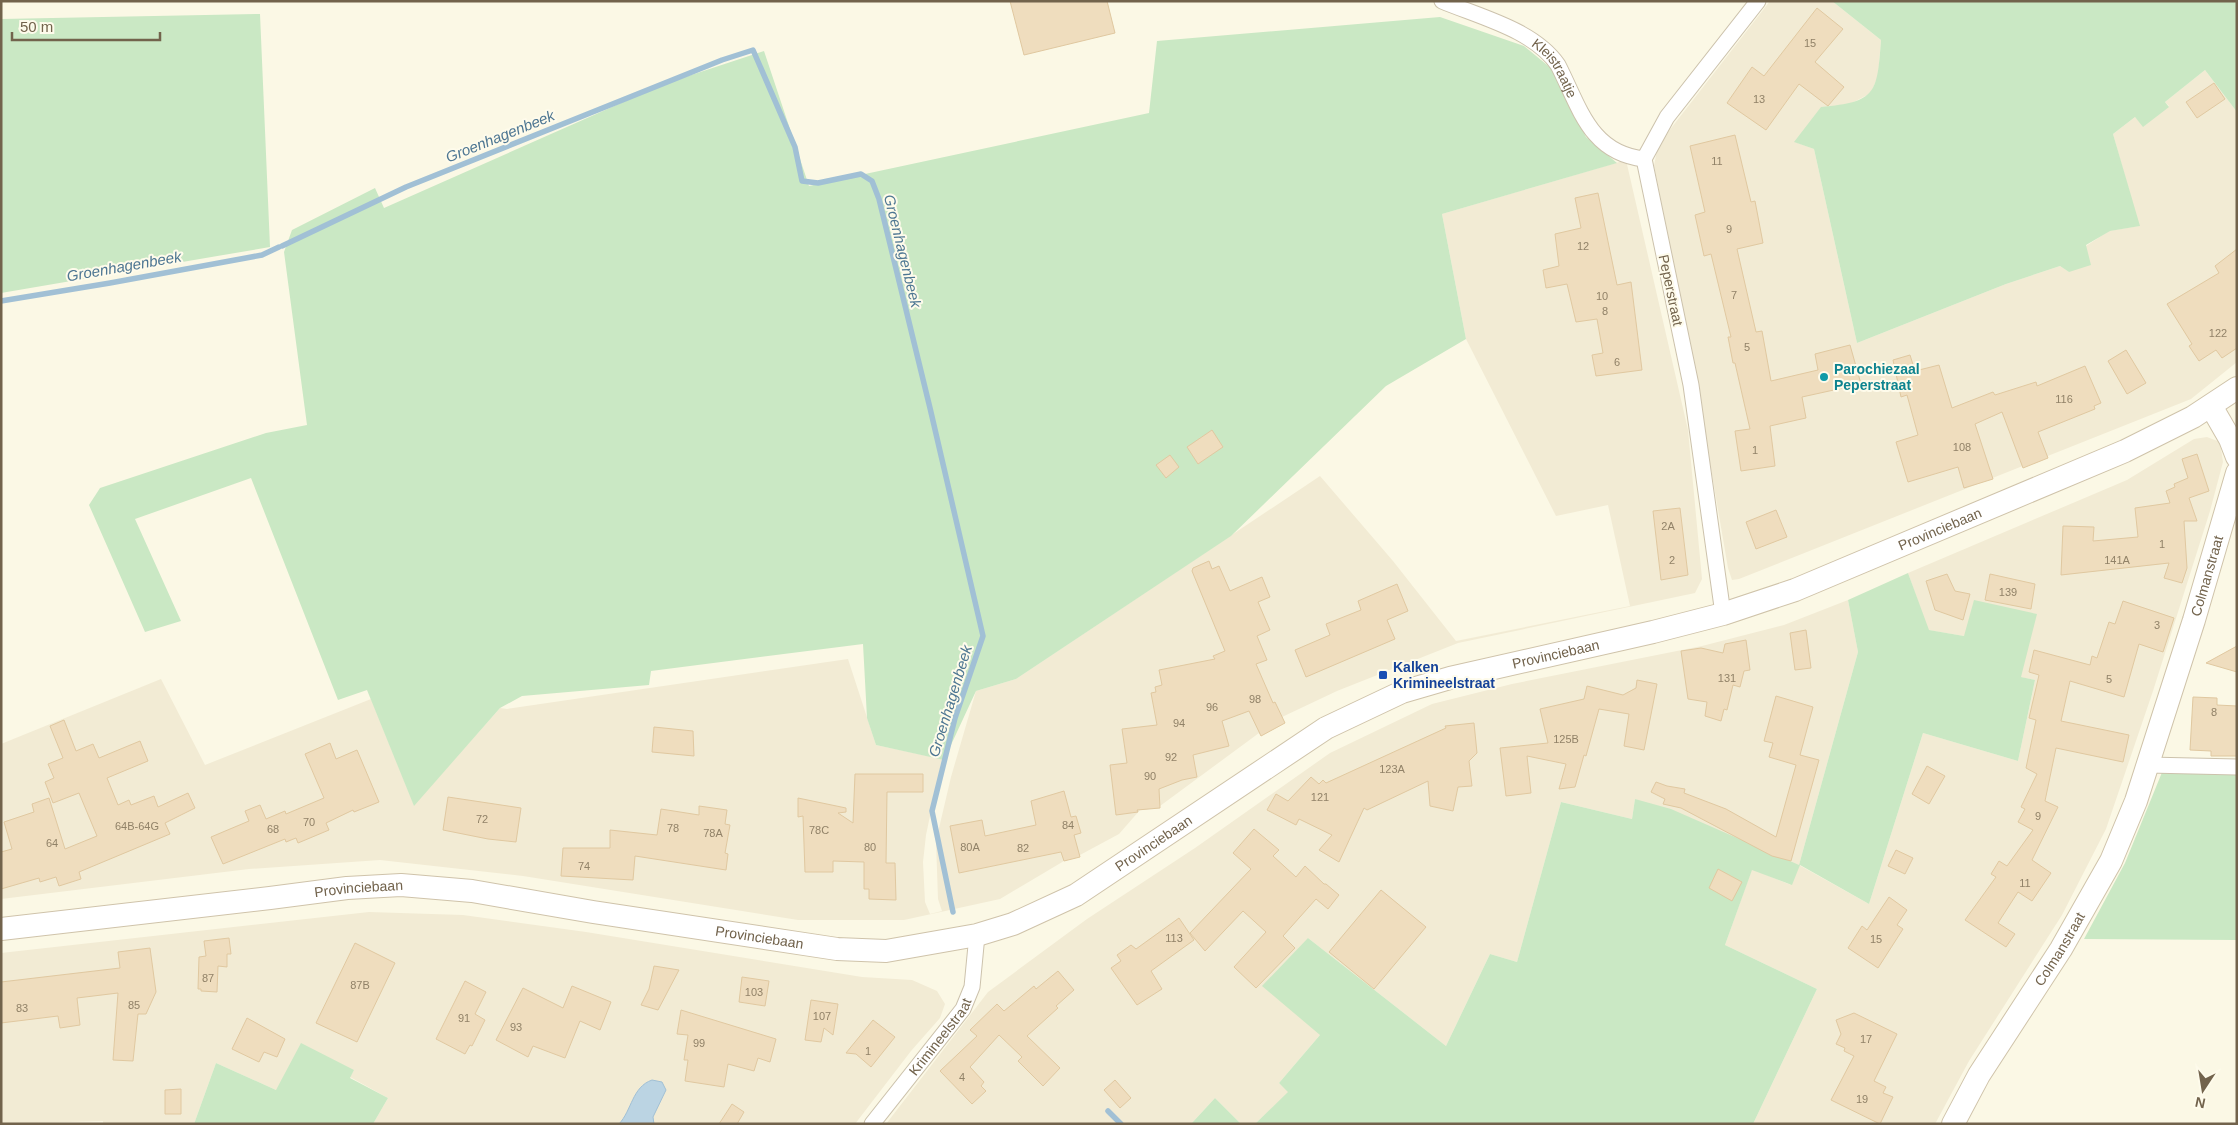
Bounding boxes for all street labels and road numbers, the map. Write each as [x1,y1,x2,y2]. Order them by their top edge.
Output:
street label: Kleistraatje [1529,35,1580,101]
street label: Peperstraat [1656,253,1686,327]
street label: Provinciebaan [1896,504,1984,554]
street label: Colmanstraat [2188,534,2226,618]
street label: Provinciebaan [1511,636,1601,672]
street label: Provinciebaan [1112,812,1195,875]
street label: Provinciebaan [313,877,403,900]
street label: Colmanstraat [2031,909,2088,989]
street label: Provinciebaan [714,923,805,952]
street label: Krimineelstraat [906,996,975,1079]

